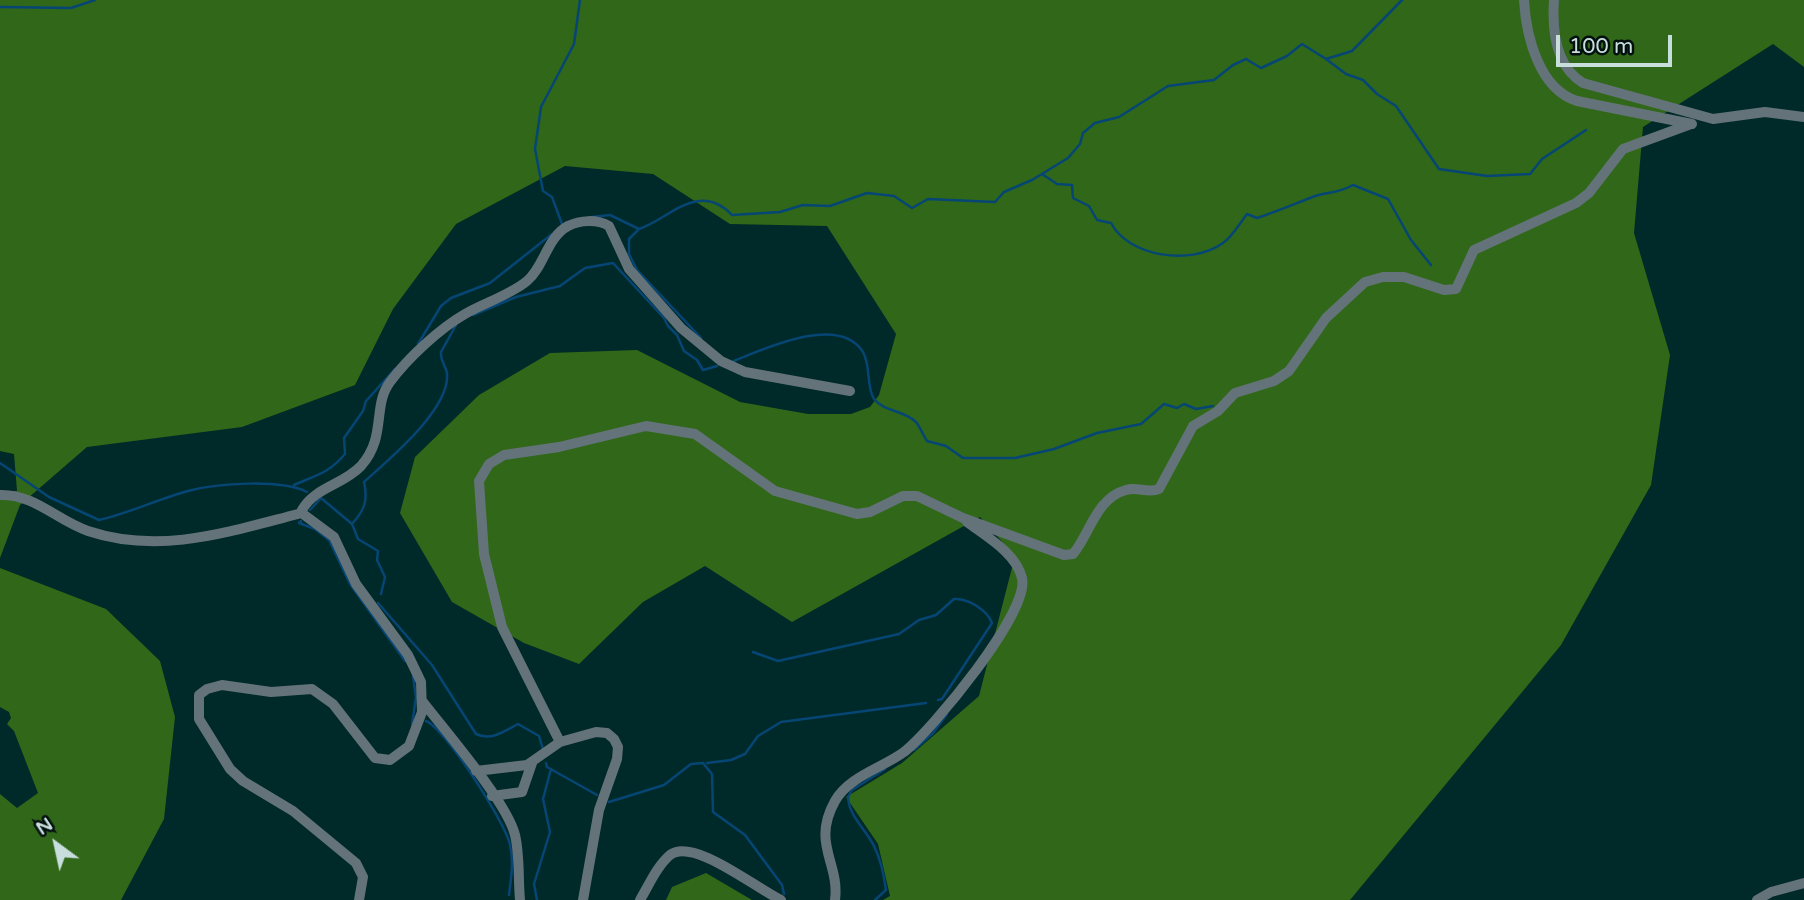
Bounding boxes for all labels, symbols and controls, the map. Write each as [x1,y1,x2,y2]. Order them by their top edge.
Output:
scale bar [1559,21,1674,65]
text: 100 m [1569,34,1633,59]
north arrow [21,809,91,879]
text: N [32,813,57,840]

